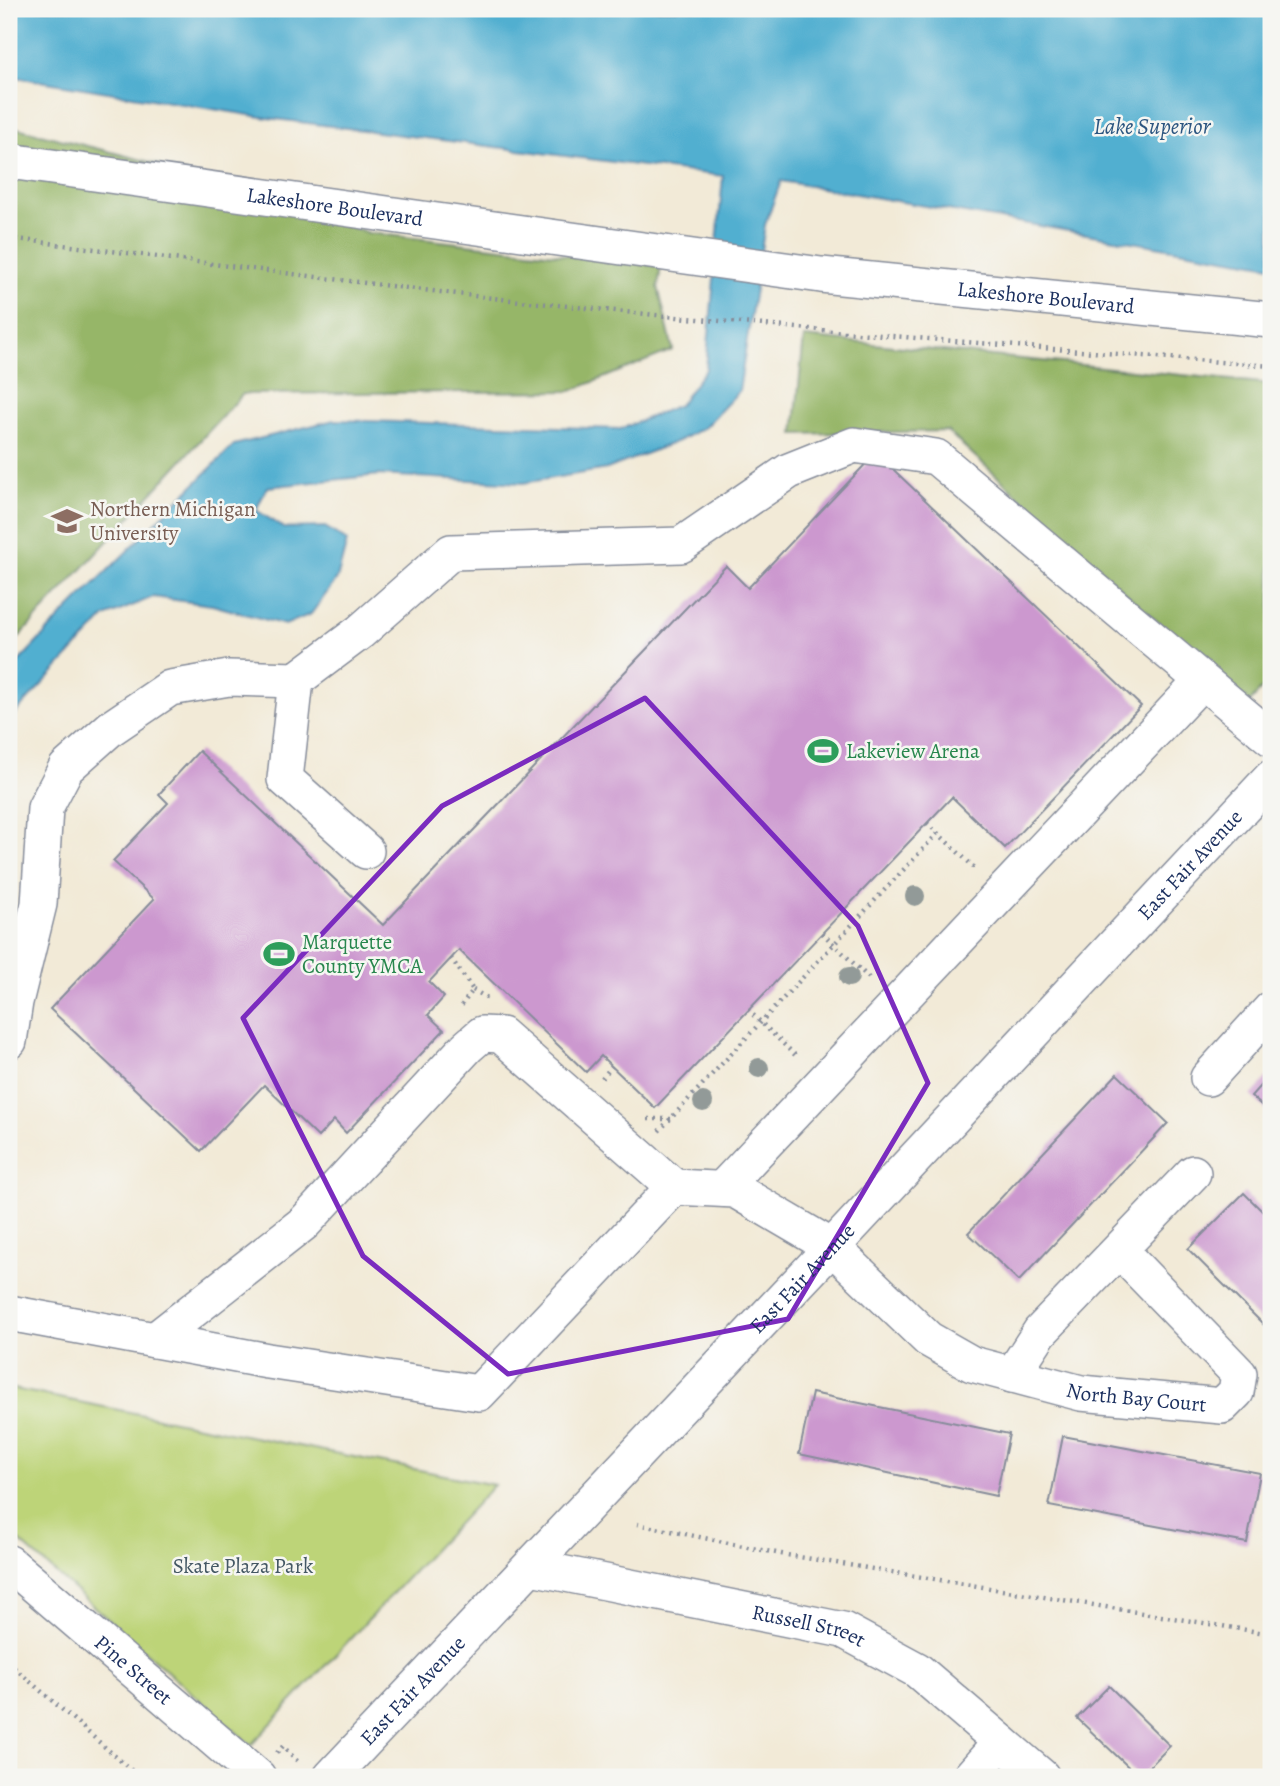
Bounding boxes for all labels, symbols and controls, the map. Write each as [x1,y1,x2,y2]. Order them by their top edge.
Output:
water label: Lake Superior [1094,111,1211,142]
street label: Lakeshore Boulevard [245,180,426,233]
street label: Lakeshore Boulevard [956,275,1137,320]
place label: Northern Michigan University [90,495,256,547]
school or university icon: Northern Michigan University [50,504,84,538]
sports icon: Lakeview Arena [806,734,840,768]
place label: Lakeview Arena [846,737,980,765]
street label: East Fair Avenue [1131,803,1249,926]
place label: Marquette County YMCA [302,928,423,980]
sports icon: Marquette County YMCA [262,937,296,971]
street label: East Fair Avenue [743,1217,861,1340]
street label: North Bay Court [1063,1376,1208,1419]
park label: Skate Plaza Park [173,1552,314,1580]
street label: Russell Street [750,1598,871,1654]
street label: Pine Street [89,1629,178,1711]
street label: East Fair Avenue [354,1629,472,1752]

